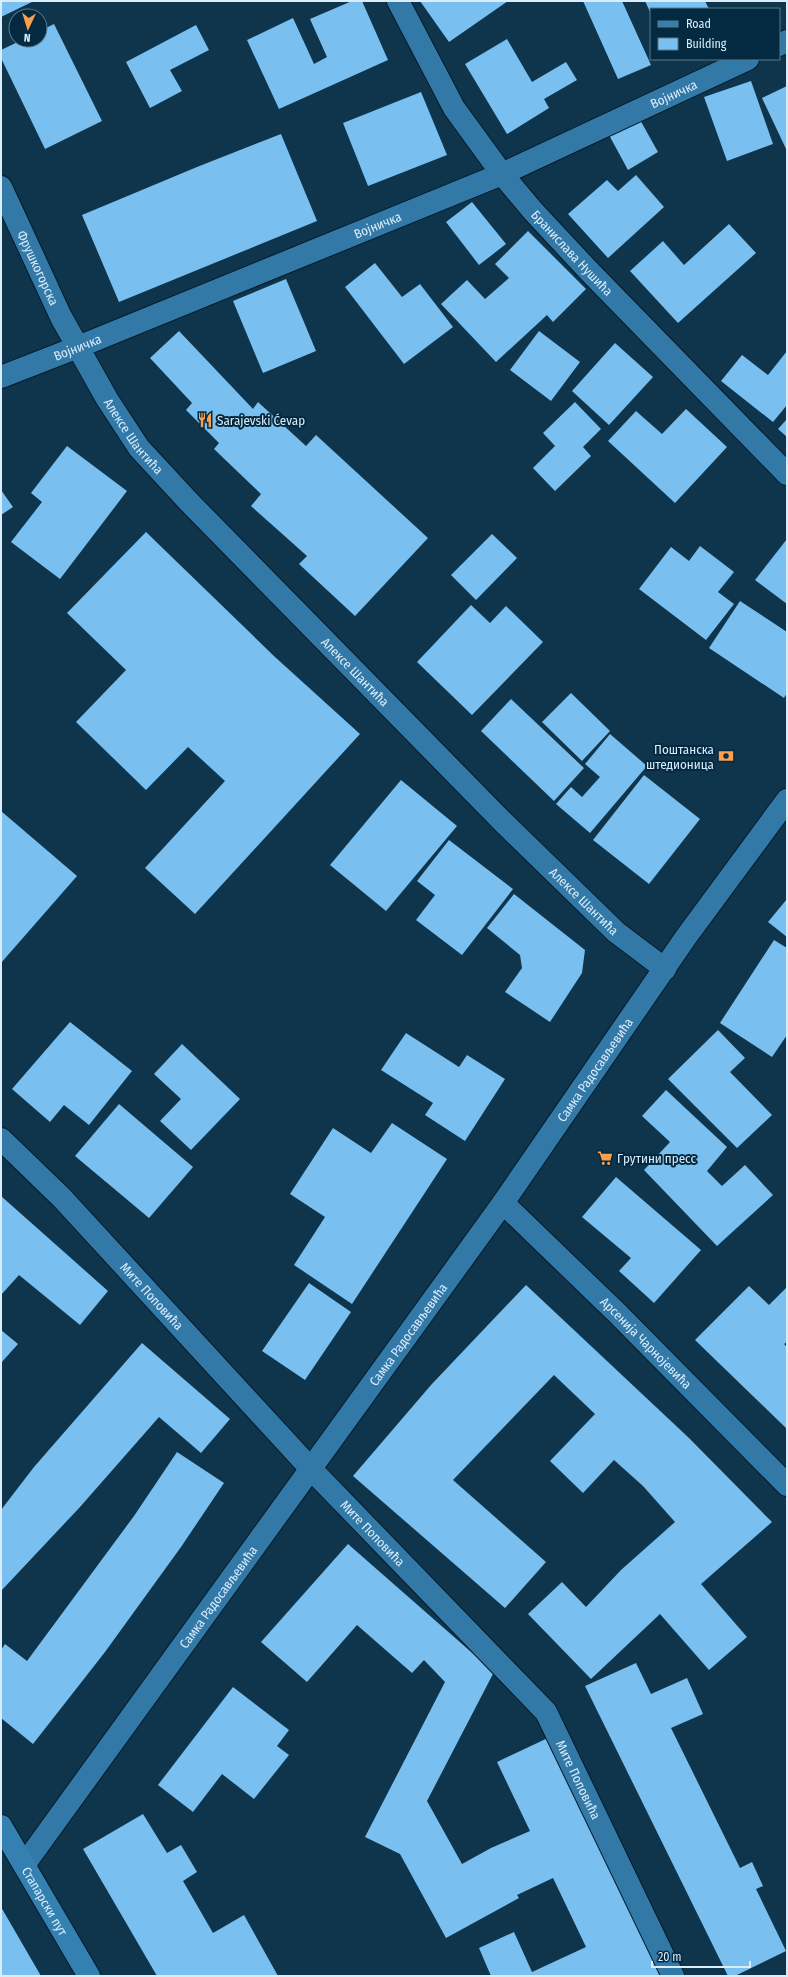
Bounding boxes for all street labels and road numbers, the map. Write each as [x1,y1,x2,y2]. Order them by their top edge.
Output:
street label: Војничка [648,77,700,112]
street label: Бранислава Нушића [528,207,616,299]
street label: Војничка [352,209,404,242]
street label: Фрушкогорска [14,228,62,308]
street label: Војничка [52,331,104,364]
street label: Алексе Шантића [101,396,166,477]
street label: Алексе Шантића [318,634,392,710]
street label: Алексе Шантића [546,865,621,938]
street label: Самка Радосављевића [554,1015,636,1125]
street label: Мите Поповића [117,1260,186,1333]
street label: Самка Радосављевића [366,1281,450,1389]
street label: Арсенија Чарнојевића [597,1294,694,1392]
street label: Мите Поповића [337,1497,408,1570]
street label: Самка Радосављевића [176,1543,260,1651]
street label: Мите Поповића [553,1738,603,1822]
street label: Стапарски пут [19,1864,71,1939]

